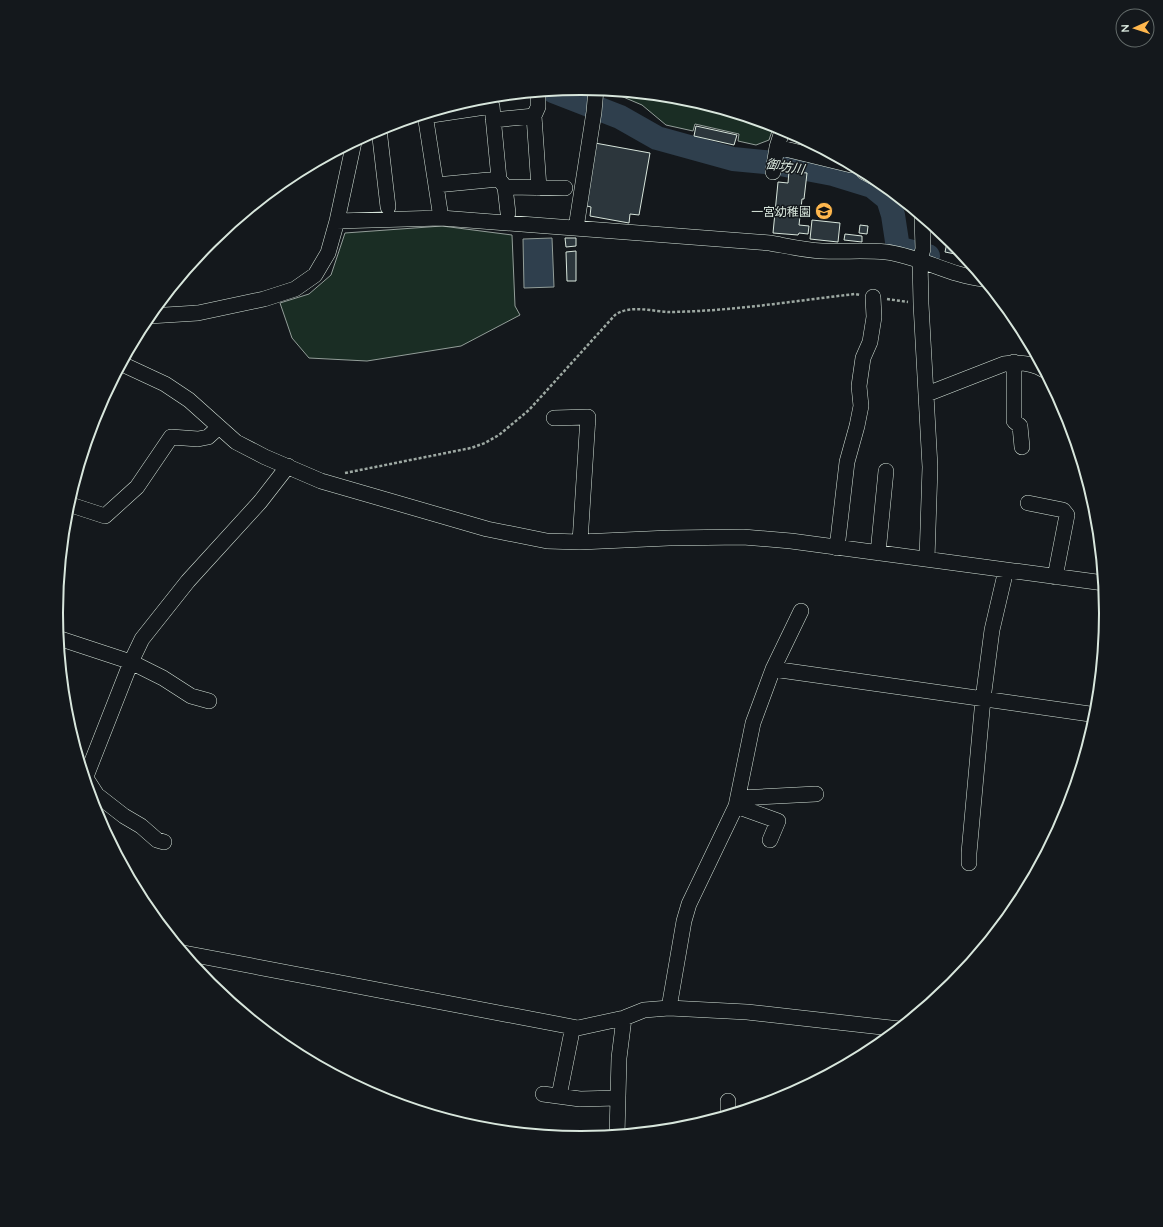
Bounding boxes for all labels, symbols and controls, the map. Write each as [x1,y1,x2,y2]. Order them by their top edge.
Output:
north arrow [1115,8,1155,48]
text: N [1118,24,1132,33]
water label: 御坊川 [764,155,807,177]
school or university icon: 一宮幼稚園 [814,201,834,221]
place label: 一宮幼稚園 [751,204,811,219]

